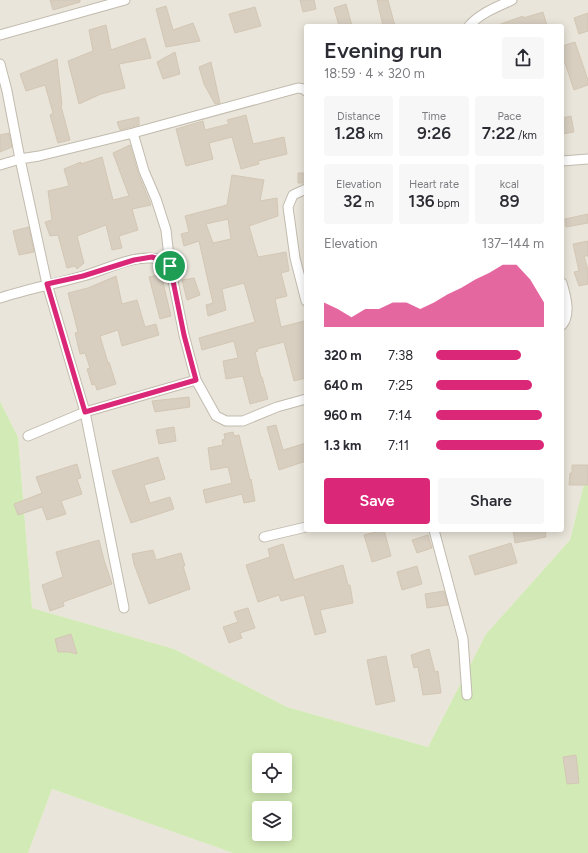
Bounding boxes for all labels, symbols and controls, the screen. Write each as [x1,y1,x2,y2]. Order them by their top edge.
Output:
text: Evening run [324,37,442,64]
button: share [502,37,544,79]
text: 18:59 · 4 × 320 m [324,66,425,81]
text: Distance [337,110,380,123]
text: Time [422,110,446,123]
text: Pace [497,110,521,123]
text: 1.28 [334,123,366,143]
text: 9:26 [417,123,451,143]
text: 7:22 [482,123,515,143]
text: km [366,129,383,142]
text: /km [515,129,537,142]
text: Elevation [336,178,381,191]
text: Heart rate [409,178,459,191]
text: kcal [500,178,519,191]
text: 32 [343,191,362,211]
text: 136 [408,191,435,211]
text: 89 [499,191,519,211]
text: m [362,197,374,210]
text: bpm [435,197,460,210]
text: Elevation [324,236,377,251]
text: 137–144 m [482,236,544,251]
pin [153,249,187,283]
icon: arrive [159,255,181,277]
text: 320 m [324,348,362,363]
text: 7:38 [388,348,413,363]
text: 640 m [324,378,363,393]
text: 7:25 [388,378,413,393]
text: 960 m [324,408,362,423]
text: 7:14 [388,408,412,423]
text: 1.3 km [324,438,361,453]
text: 7:11 [388,438,409,453]
button: Save [324,478,430,524]
button: Share [438,478,544,524]
map controls [252,753,292,841]
button: locate [252,753,292,793]
button: layers [252,801,292,841]

